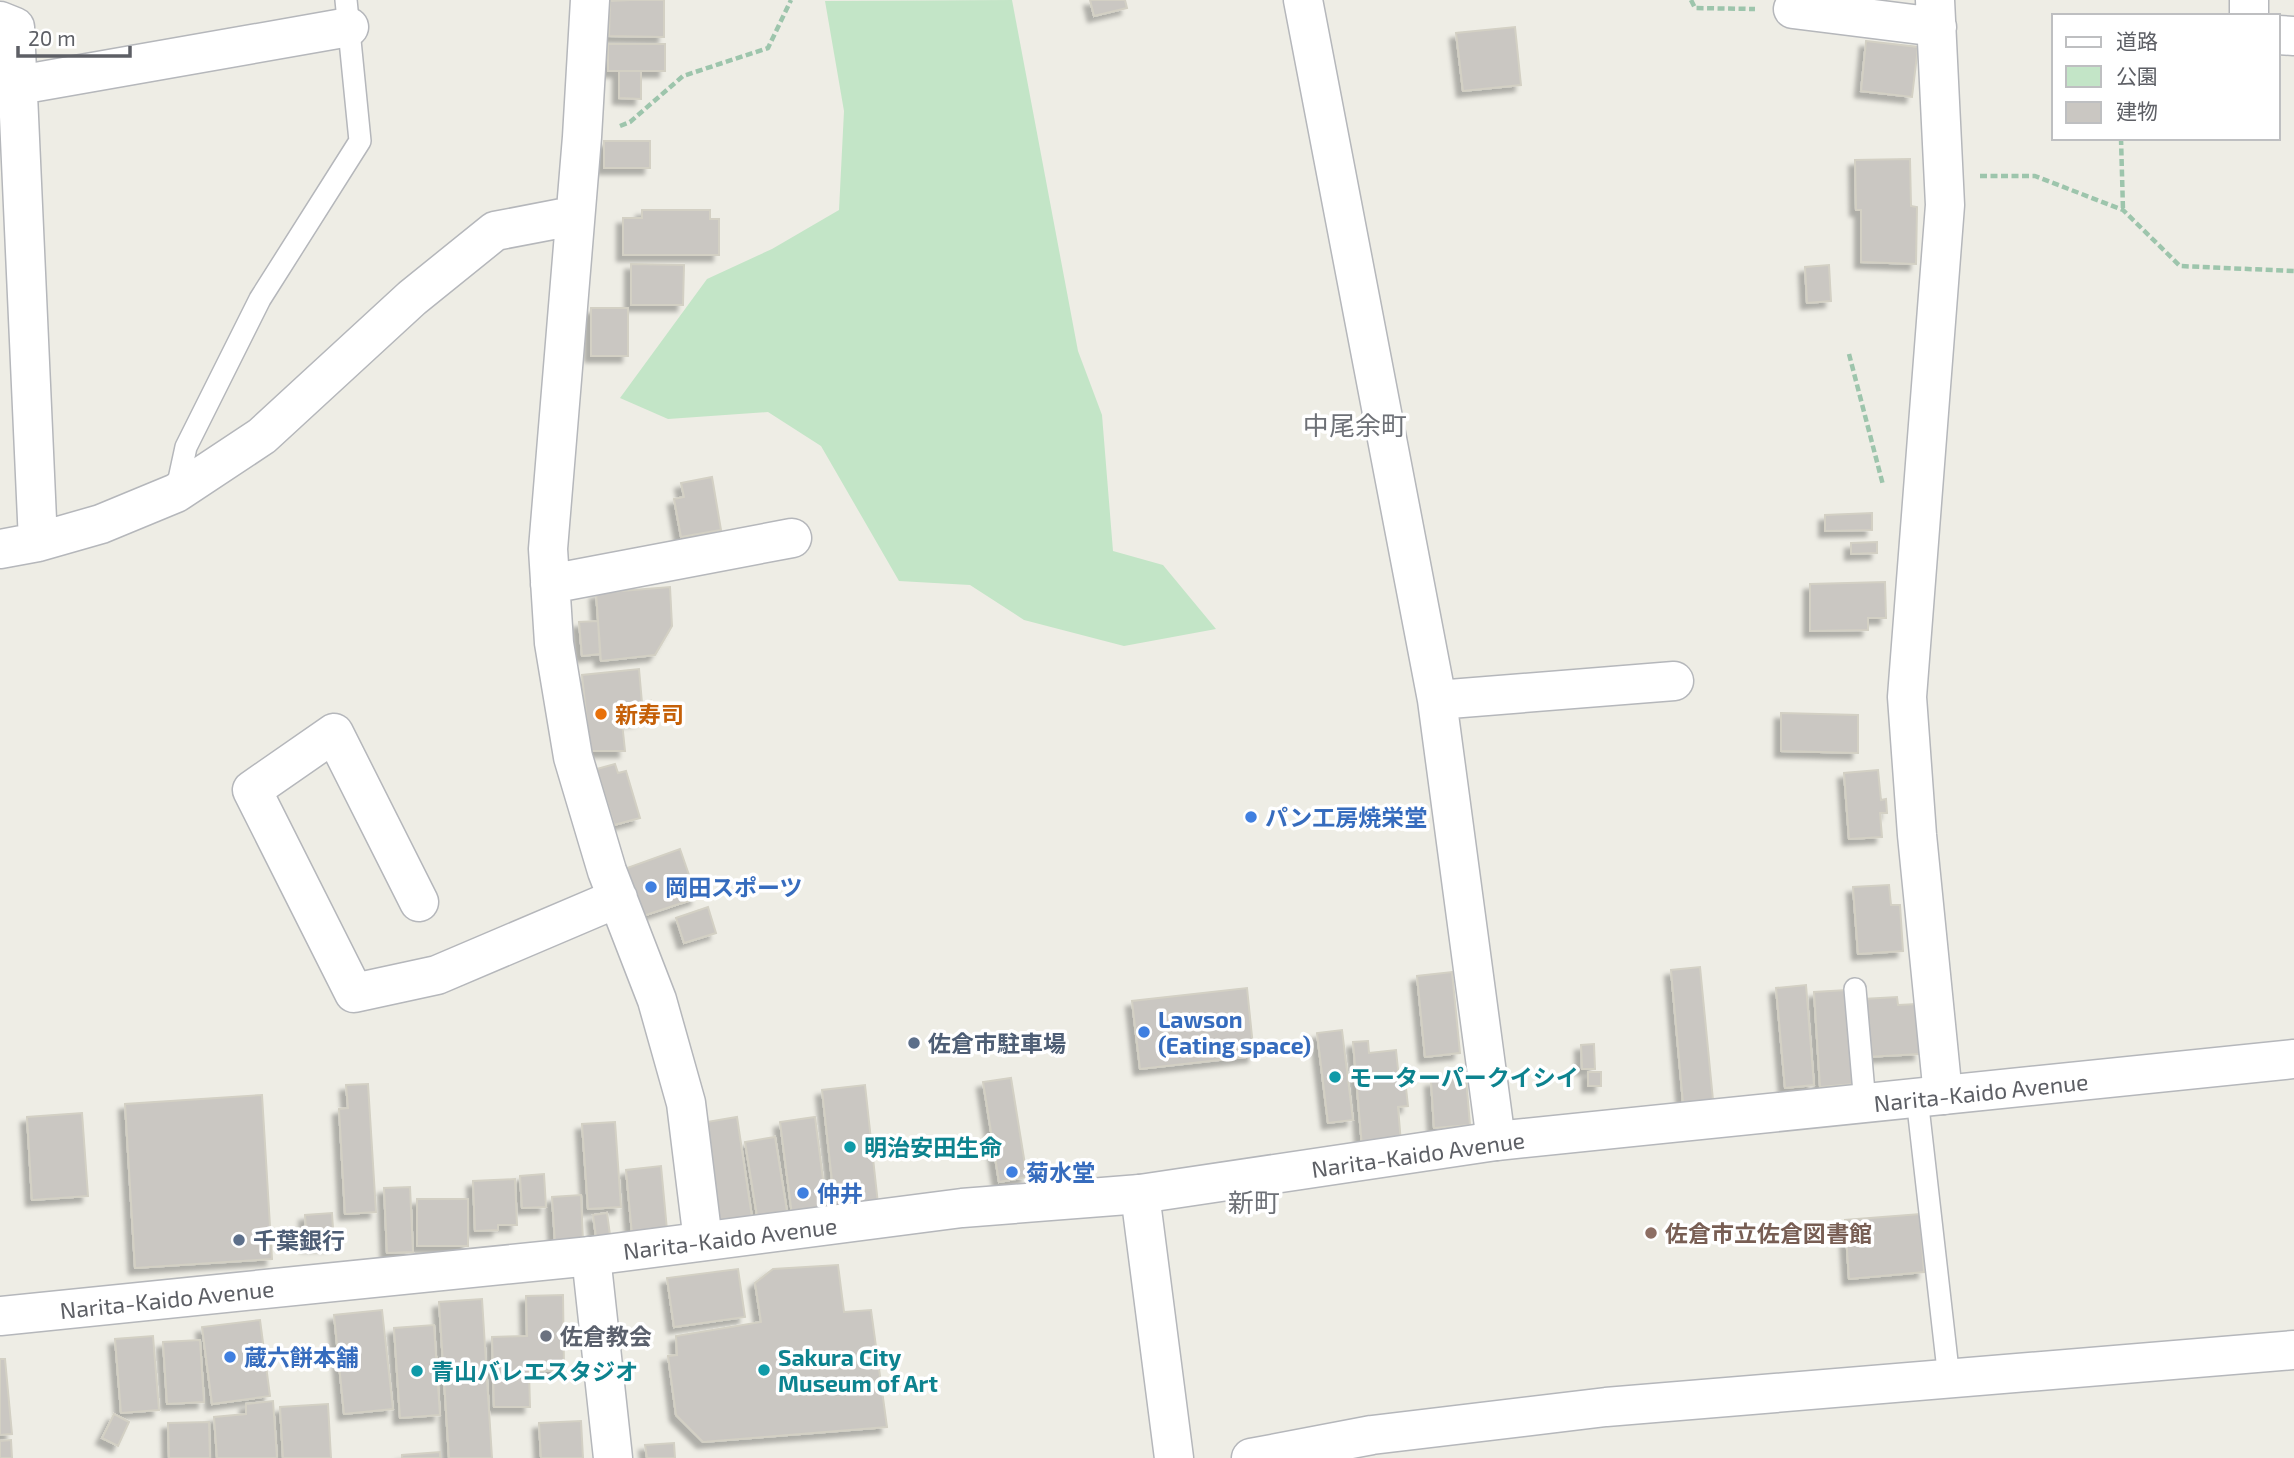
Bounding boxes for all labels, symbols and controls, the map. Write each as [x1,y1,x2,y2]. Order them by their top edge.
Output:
scale bar [18,14,130,58]
legend [2052,14,2280,140]
text: 20 m [28,25,76,50]
text: 道路 [2116,28,2158,53]
text: 公園 [2116,63,2158,88]
text: 建物 [2116,98,2158,123]
district label: 中尾余町 [1303,409,1407,440]
place label: 新寿司 [615,700,684,728]
marker: 新寿司 [593,706,609,722]
place label: パン工房焼栄堂 [1265,803,1427,831]
marker: パン工房焼栄堂 [1243,809,1259,825]
place label: 岡田スポーツ [665,873,803,901]
marker: 岡田スポーツ [643,879,659,895]
place label: Lawson (Eating space) [1158,1005,1311,1059]
marker: Lawson (Eating space) [1136,1024,1152,1040]
place label: 佐倉市駐車場 [928,1029,1066,1057]
marker: 佐倉市駐車場 [906,1035,922,1051]
place label: モーターパークイシイ [1349,1063,1579,1091]
street label: Narita-Kaido Avenue [1872,1067,2090,1117]
marker: モーターパークイシイ [1327,1069,1343,1085]
street label: Narita-Kaido Avenue [1309,1125,1527,1183]
place label: 明治安田生命 [864,1133,1003,1161]
marker: 明治安田生命 [842,1139,858,1155]
place label: 菊水堂 [1026,1158,1095,1186]
marker: 菊水堂 [1004,1164,1020,1180]
place label: 仲井 [817,1179,863,1207]
marker: 仲井 [795,1185,811,1201]
district label: 新町 [1228,1186,1280,1217]
street label: Narita-Kaido Avenue [621,1211,839,1265]
place label: 佐倉市立佐倉図書館 [1665,1219,1872,1247]
marker: 佐倉市立佐倉図書館 [1643,1225,1659,1241]
place label: 千葉銀行 [253,1226,345,1254]
marker: 千葉銀行 [231,1232,247,1248]
street label: Narita-Kaido Avenue [58,1274,276,1324]
place label: 佐倉教会 [560,1322,652,1350]
marker: 佐倉教会 [538,1328,554,1344]
place label: 蔵六餅本舗 [244,1343,359,1371]
place label: Sakura City Museum of Art [778,1343,938,1397]
marker: 蔵六餅本舗 [222,1349,238,1365]
place label: 青山バレエスタジオ [431,1357,638,1385]
marker: Sakura City Museum of Art [756,1362,772,1378]
marker: 青山バレエスタジオ [409,1363,425,1379]

